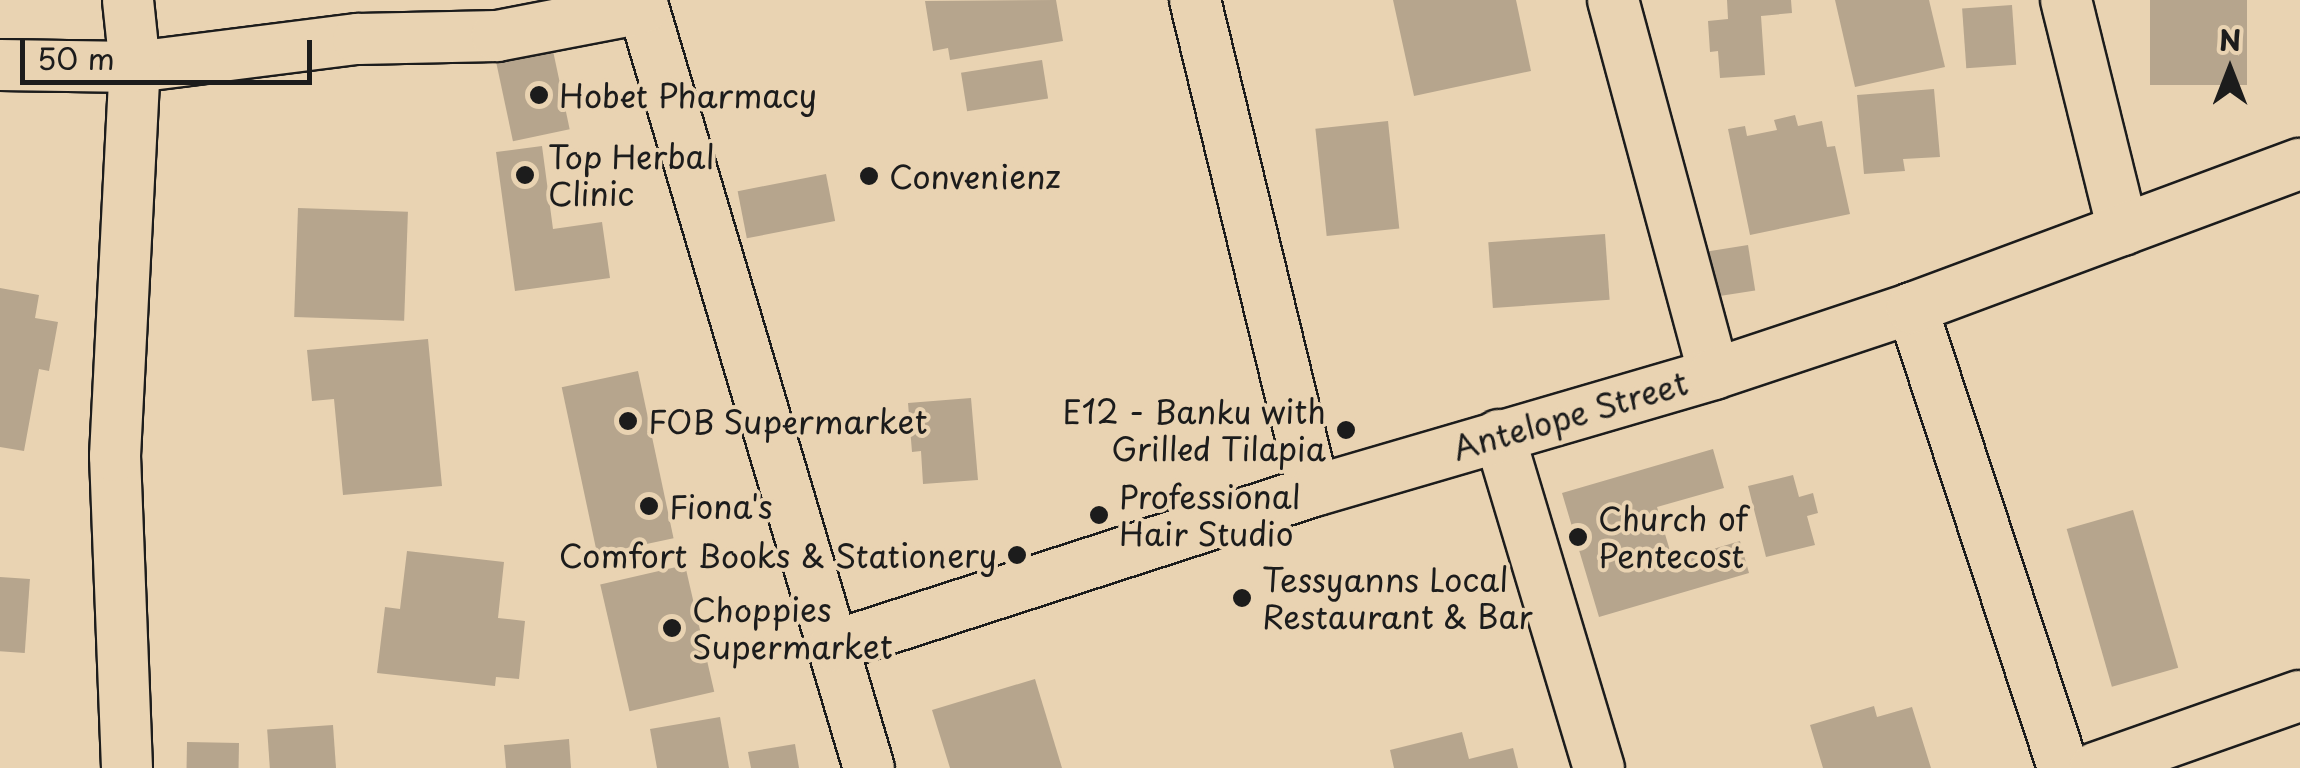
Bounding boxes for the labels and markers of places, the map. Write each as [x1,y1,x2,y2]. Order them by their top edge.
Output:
place label: Hobet Pharmacy [559,76,821,114]
marker: Hobet Pharmacy [528,84,550,106]
place label: Top Herbal Clinic [548,138,718,213]
place label: Convenienz [889,157,1061,195]
marker: Top Herbal Clinic [512,162,538,188]
marker: Convenienz [858,165,880,187]
place label: E12 - Banku with Grilled Tilapia [1059,393,1326,468]
place label: FOB Supermarket [648,402,924,440]
marker: FOB Supermarket [617,410,639,432]
marker: E12 - Banku with Grilled Tilapia [1335,419,1357,441]
place label: Professional Hair Studio [1119,478,1301,553]
place label: Fiona's [669,487,773,525]
marker: Fiona's [638,495,660,517]
place label: Church of Pentecost [1598,500,1748,575]
marker: Professional Hair Studio [1088,504,1110,526]
marker: Church of Pentecost [1567,526,1589,548]
place label: Comfort Books & Stationery [559,536,997,574]
marker: Comfort Books & Stationery [1006,544,1028,566]
place label: Tessyanns Local Restaurant & Bar [1262,561,1534,636]
marker: Tessyanns Local Restaurant & Bar [1231,587,1253,609]
place label: Choppies Supermarket [692,591,893,666]
marker: Choppies Supermarket [661,617,683,639]

